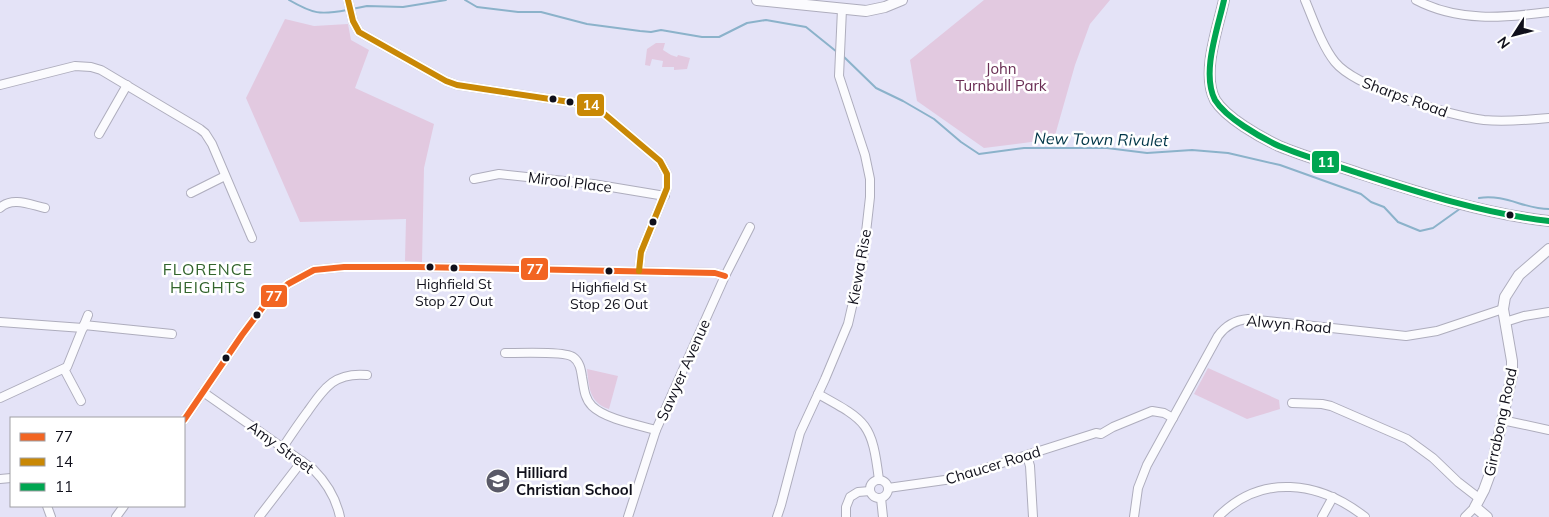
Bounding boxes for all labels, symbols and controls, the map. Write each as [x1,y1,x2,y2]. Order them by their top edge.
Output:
north arrow [1489,10,1539,60]
text: N [1493,33,1514,52]
park label: John Turnbull Park [955,59,1047,95]
street label: Sharps Road [1360,73,1450,121]
line badge: 14 [576,93,605,117]
unlabelled marker [548,94,558,104]
text: 14 [583,96,600,114]
unlabelled marker [565,97,575,107]
water label: New Town Rivulet [1034,128,1169,150]
line badge: 11 [1311,150,1340,174]
text: 11 [1318,153,1334,171]
street label: Mirool Place [527,167,613,197]
unlabelled marker [1505,210,1515,220]
unlabelled marker [648,217,658,227]
street label: Kiewa Rise [843,228,875,306]
line badge: 77 [520,257,549,281]
district label: FLORENCE HEIGHTS [163,259,253,297]
text: 77 [527,260,543,278]
unlabelled marker [425,262,435,272]
marker: Highfield St Stop 27 Out [449,263,459,273]
marker: Highfield St Stop 26 Out [604,266,614,276]
place label: Highfield St Stop 27 Out [415,275,493,310]
place label: Highfield St Stop 26 Out [570,278,648,313]
line badge: 77 [260,284,288,308]
text: 77 [266,287,282,305]
unlabelled marker [252,310,262,320]
street label: Alwyn Road [1246,311,1332,337]
street label: Sawyer Avenue [652,316,714,424]
unlabelled marker [221,353,231,363]
street label: Girrabong Road [1479,366,1521,478]
legend [10,417,185,507]
street label: Amy Street [244,417,318,477]
text: 77 [55,427,73,446]
street label: Chaucer Road [943,442,1043,488]
text: 14 [55,452,73,471]
place label: Hilliard Christian School [516,463,633,499]
school or university icon: Hilliard Christian School [485,468,511,494]
text: 11 [55,477,73,496]

